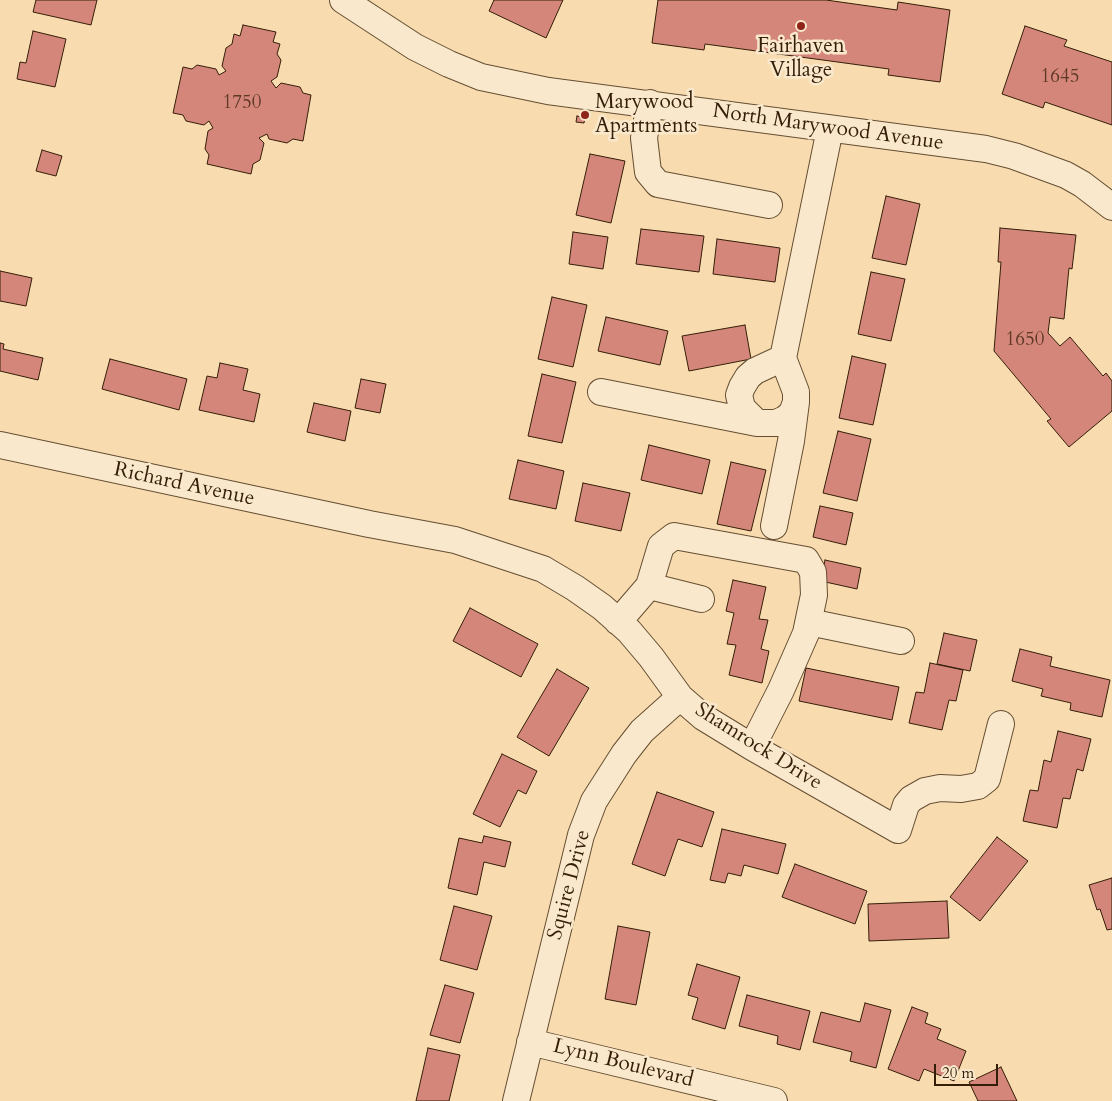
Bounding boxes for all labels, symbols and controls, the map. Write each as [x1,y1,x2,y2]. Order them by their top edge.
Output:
marker: Fairhaven Village [795,20,807,32]
place label: Fairhaven Village [757,34,845,84]
house number: 1645 [1041,67,1079,89]
place label: Marywood Apartments [595,90,697,140]
house number: 1750 [223,93,261,115]
street label: North Marywood Avenue [711,99,945,157]
marker: Marywood Apartments [579,109,591,121]
house number: 1650 [1006,330,1044,352]
street label: Richard Avenue [111,458,257,512]
street label: Shamrock Drive [690,698,826,796]
street label: Squire Drive [543,827,597,943]
street label: Lynn Boulevard [550,1034,696,1094]
scale bar [937,1054,1001,1086]
text: 20 m [942,1063,974,1083]

